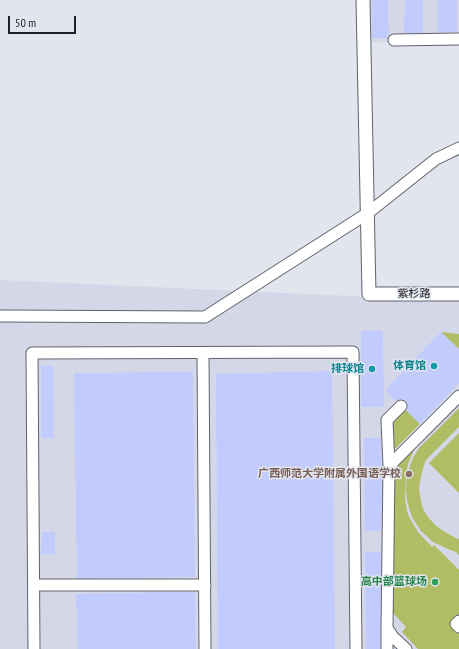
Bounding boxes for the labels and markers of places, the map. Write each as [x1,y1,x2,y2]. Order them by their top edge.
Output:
place label: 体育馆 [393,359,426,373]
marker: 体育馆 [429,361,439,371]
place label: 排球馆 [331,362,364,376]
marker: 排球馆 [367,364,377,374]
place label: 广西师范大学附属外国语学校 [258,467,401,481]
marker: 广西师范大学附属外国语学校 [404,469,414,479]
place label: 高中部篮球场 [361,575,427,589]
marker: 高中部篮球场 [430,577,440,587]

